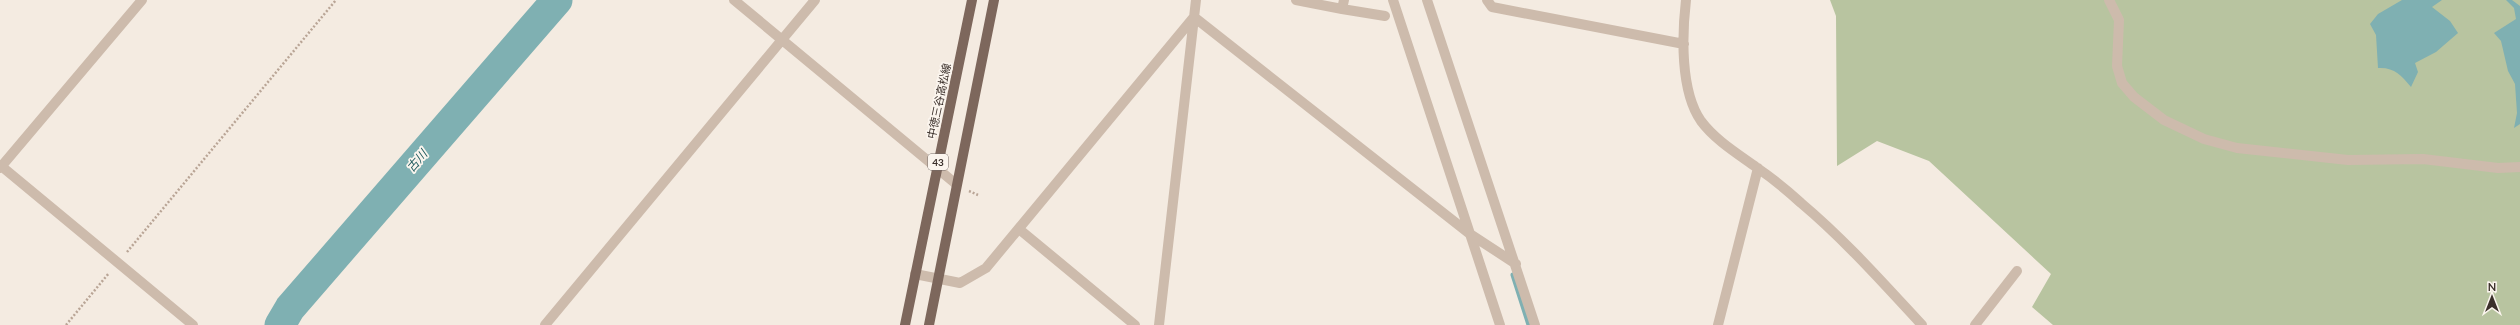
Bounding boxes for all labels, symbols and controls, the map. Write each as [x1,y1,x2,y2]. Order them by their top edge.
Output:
street label: 中徳三谷高松線 [924,62,953,140]
water label: 古川 [403,145,431,175]
road number: 43 [928,154,948,170]
north arrow [2472,277,2512,317]
text: N [2488,280,2496,293]

